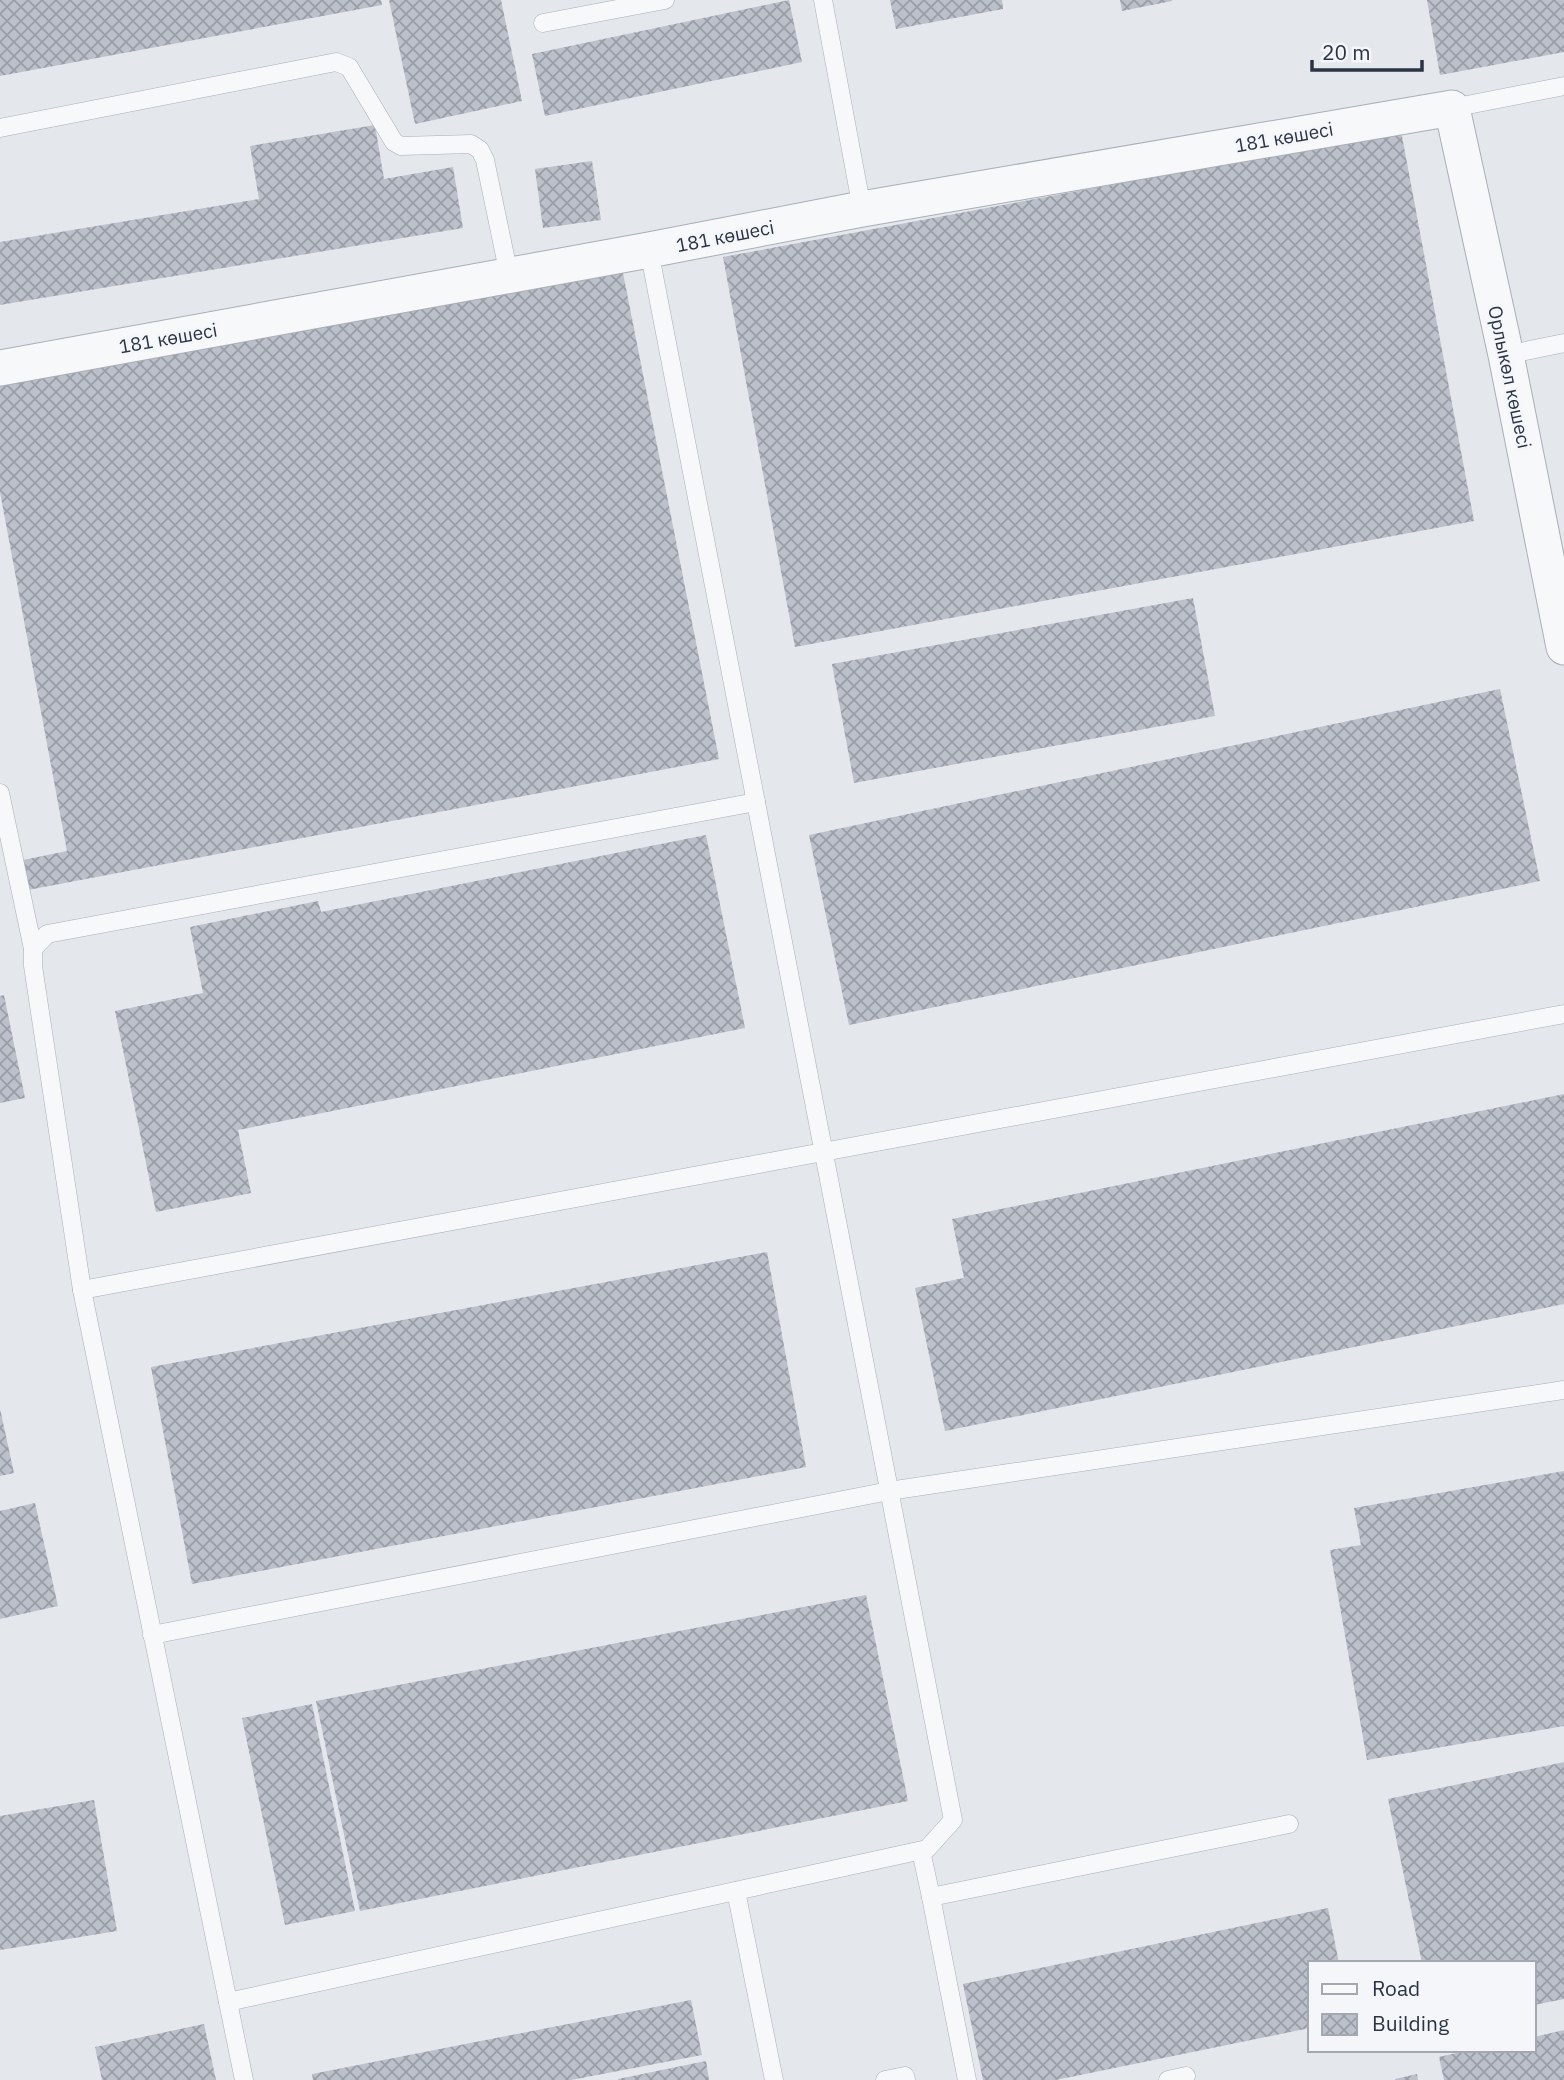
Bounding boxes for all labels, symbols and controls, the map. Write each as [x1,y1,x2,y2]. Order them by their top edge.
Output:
scale bar [1312,28,1422,72]
text: 20 m [1322,38,1371,66]
street label: 181 көшесі [1233,117,1335,157]
street label: 181 көшесі [674,215,776,257]
street label: Орлыкөл көшесі [1483,303,1537,451]
street label: 181 көшесі [117,318,219,358]
legend [1308,1961,1536,2052]
text: Road [1372,1974,1420,2002]
text: Building [1372,2009,1449,2037]

